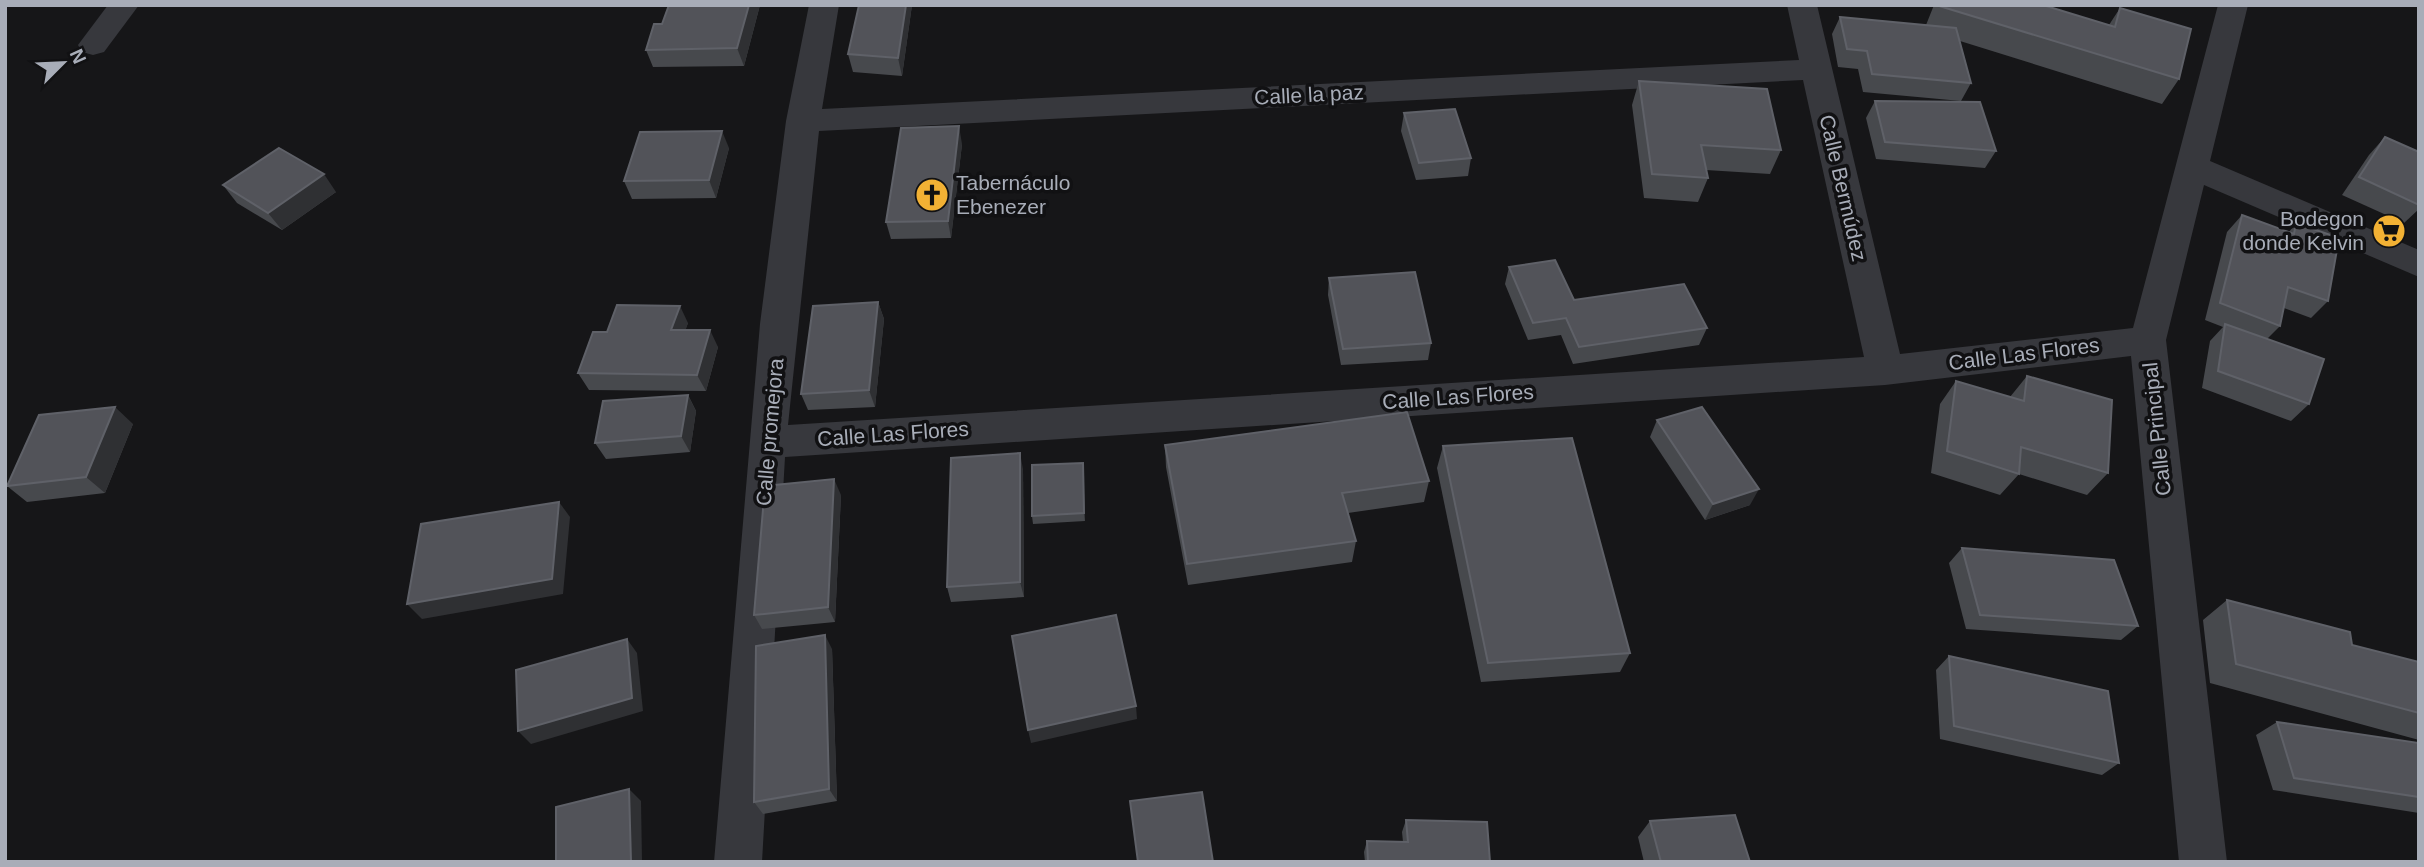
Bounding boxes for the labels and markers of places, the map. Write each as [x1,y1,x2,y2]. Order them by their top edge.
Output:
place label: Tabernáculo Ebenezer [956,171,1070,218]
church icon: Tabernáculo Ebenezer [913,176,951,214]
place label: Bodegon donde Kelvin [2243,207,2364,254]
supermarket icon: Bodegon donde Kelvin [2370,212,2408,250]

